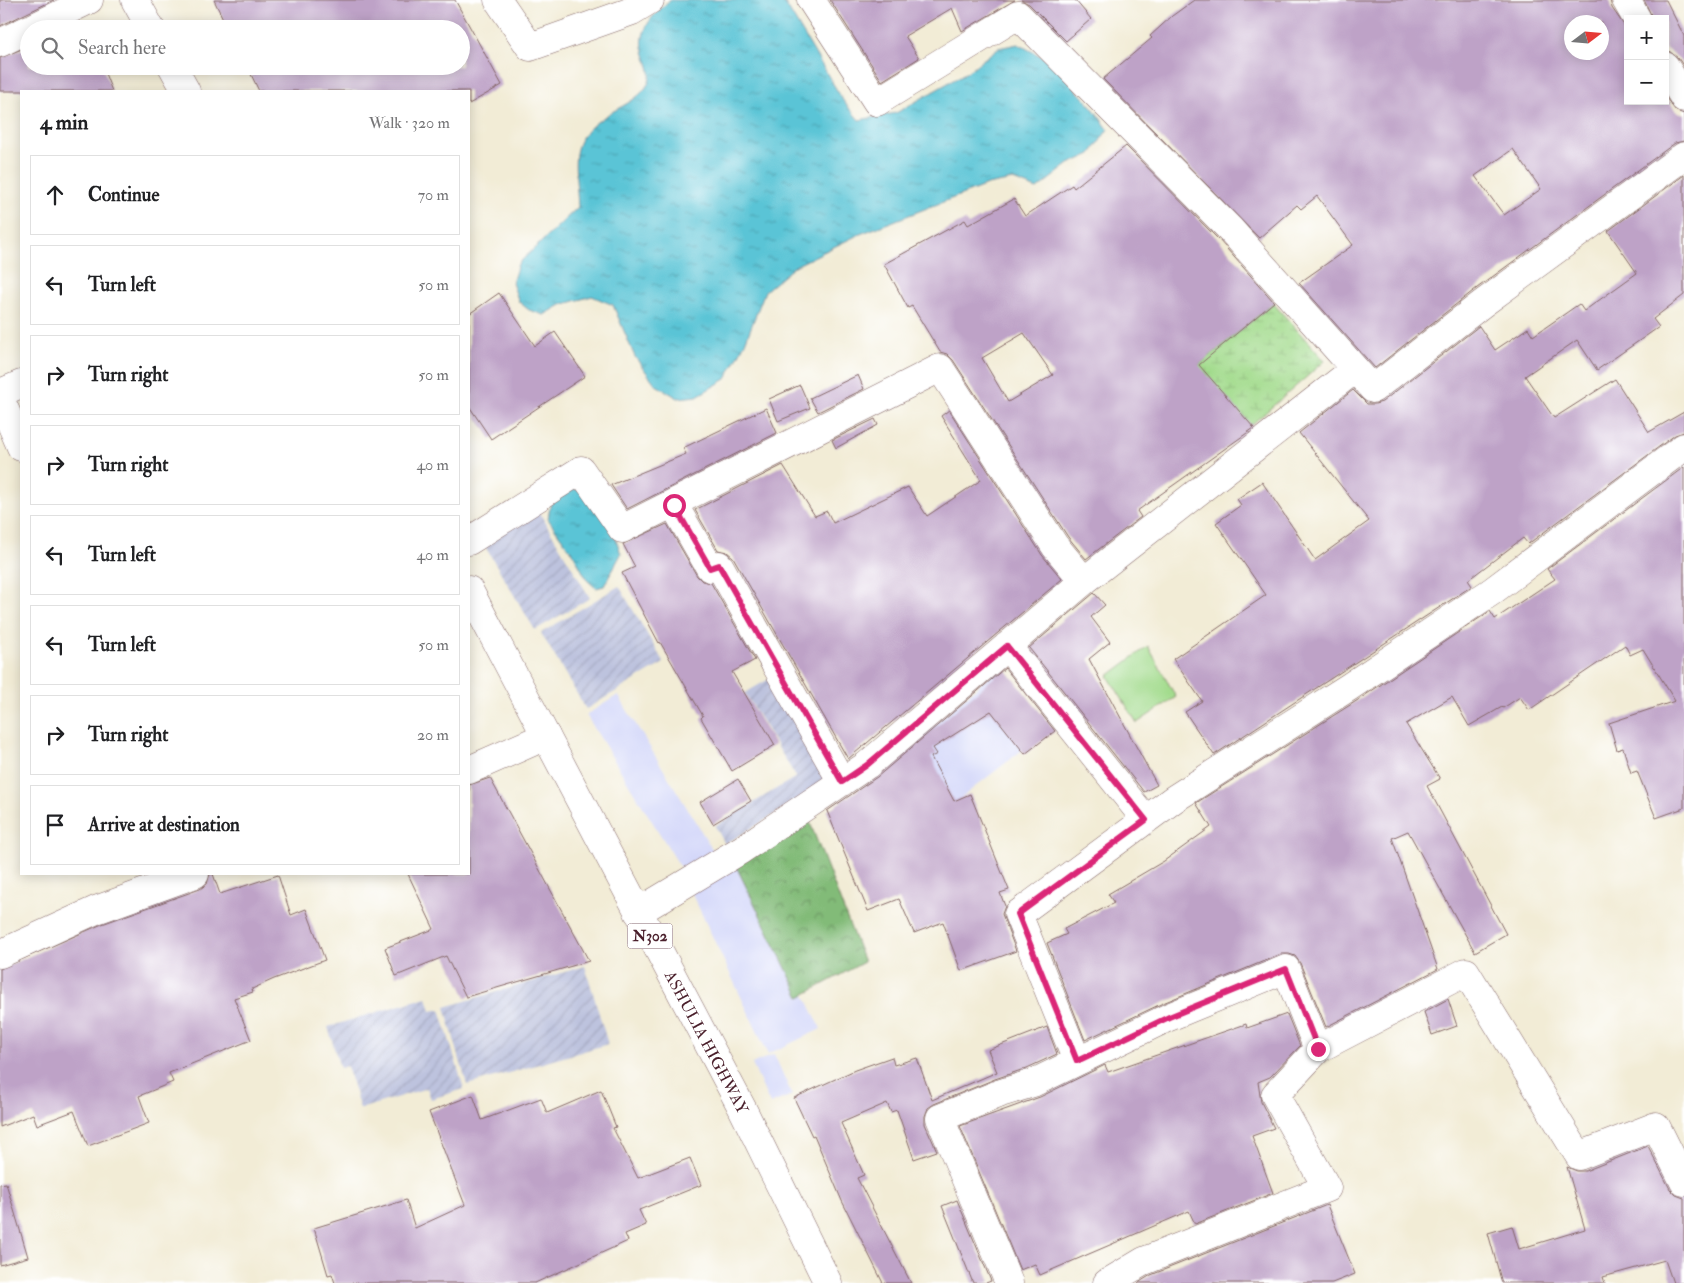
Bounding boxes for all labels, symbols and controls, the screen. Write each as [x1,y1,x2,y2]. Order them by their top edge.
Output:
north arrow [1564,15,1609,60]
map controls [1624,15,1669,105]
button: + [1624,15,1669,60]
search box [20,20,470,75]
icon: search [38,34,66,62]
text: Search here [78,36,166,60]
button: − [1624,60,1669,105]
text: 4 min [40,109,88,136]
text: Walk · 320 m [369,113,450,133]
icon: ahead [41,181,69,209]
text: Continue [88,183,159,207]
text: 70 m [418,185,449,205]
icon: left [41,271,69,299]
text: Turn left [88,273,156,297]
text: 50 m [418,275,449,295]
icon: right [41,361,69,389]
text: Turn right [88,363,168,387]
text: 50 m [418,365,449,385]
icon: right [41,451,69,479]
text: Turn right [88,453,168,477]
text: 40 m [416,455,449,475]
route start [663,494,686,517]
icon: left [41,541,69,569]
text: Turn left [88,543,156,567]
text: 40 m [416,545,449,565]
icon: left [41,631,69,659]
text: Turn left [88,633,156,657]
text: 50 m [418,635,449,655]
icon: right [41,721,69,749]
text: Turn right [88,723,168,747]
text: 20 m [417,725,449,745]
icon: arrive [41,811,69,839]
text: Arrive at destination [88,813,240,837]
road number: N302 [628,924,672,948]
street label: ASHULIA HIGHWAY [659,967,753,1118]
route end [1307,1038,1330,1061]

